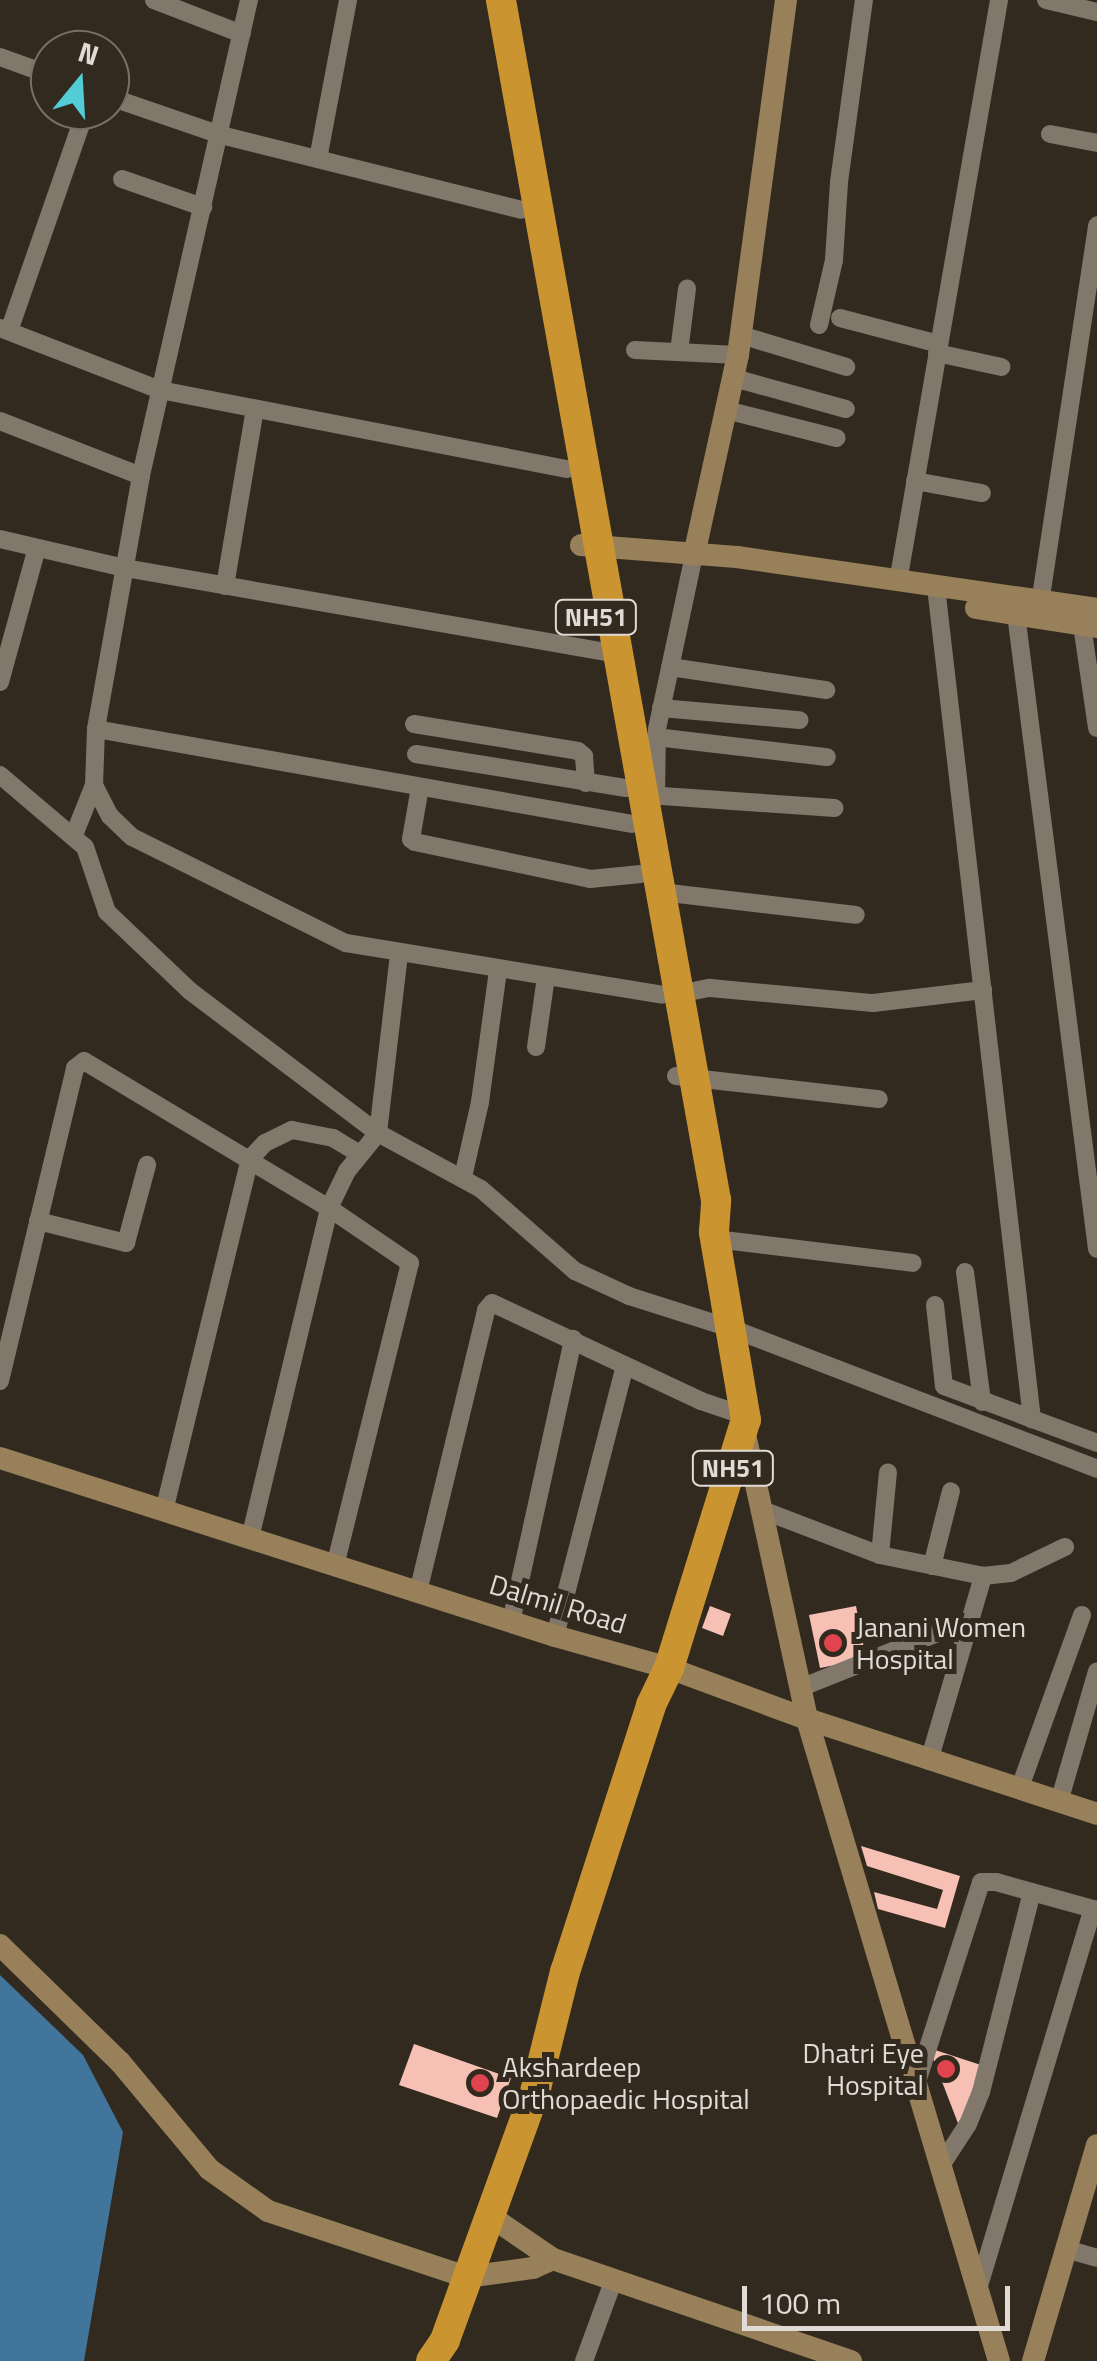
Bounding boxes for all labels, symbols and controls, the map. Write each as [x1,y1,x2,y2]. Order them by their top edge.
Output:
text: N [73,29,105,76]
north arrow [30,30,130,130]
road number: NH51 [554,597,638,637]
road number: NH51 [690,1448,776,1488]
street label: Dalmil Road [486,1567,630,1641]
place label: Janani Women Hospital [856,1610,1026,1676]
marker: Janani Women Hospital [820,1630,846,1656]
place label: Dhatri Eye Hospital [802,2036,924,2102]
place label: Akshardeep Orthopaedic Hospital [502,2050,750,2116]
marker: Dhatri Eye Hospital [933,2056,959,2082]
marker: Akshardeep Orthopaedic Hospital [467,2070,493,2096]
scale bar [747,2266,1014,2328]
text: 100 m [759,2280,841,2326]

